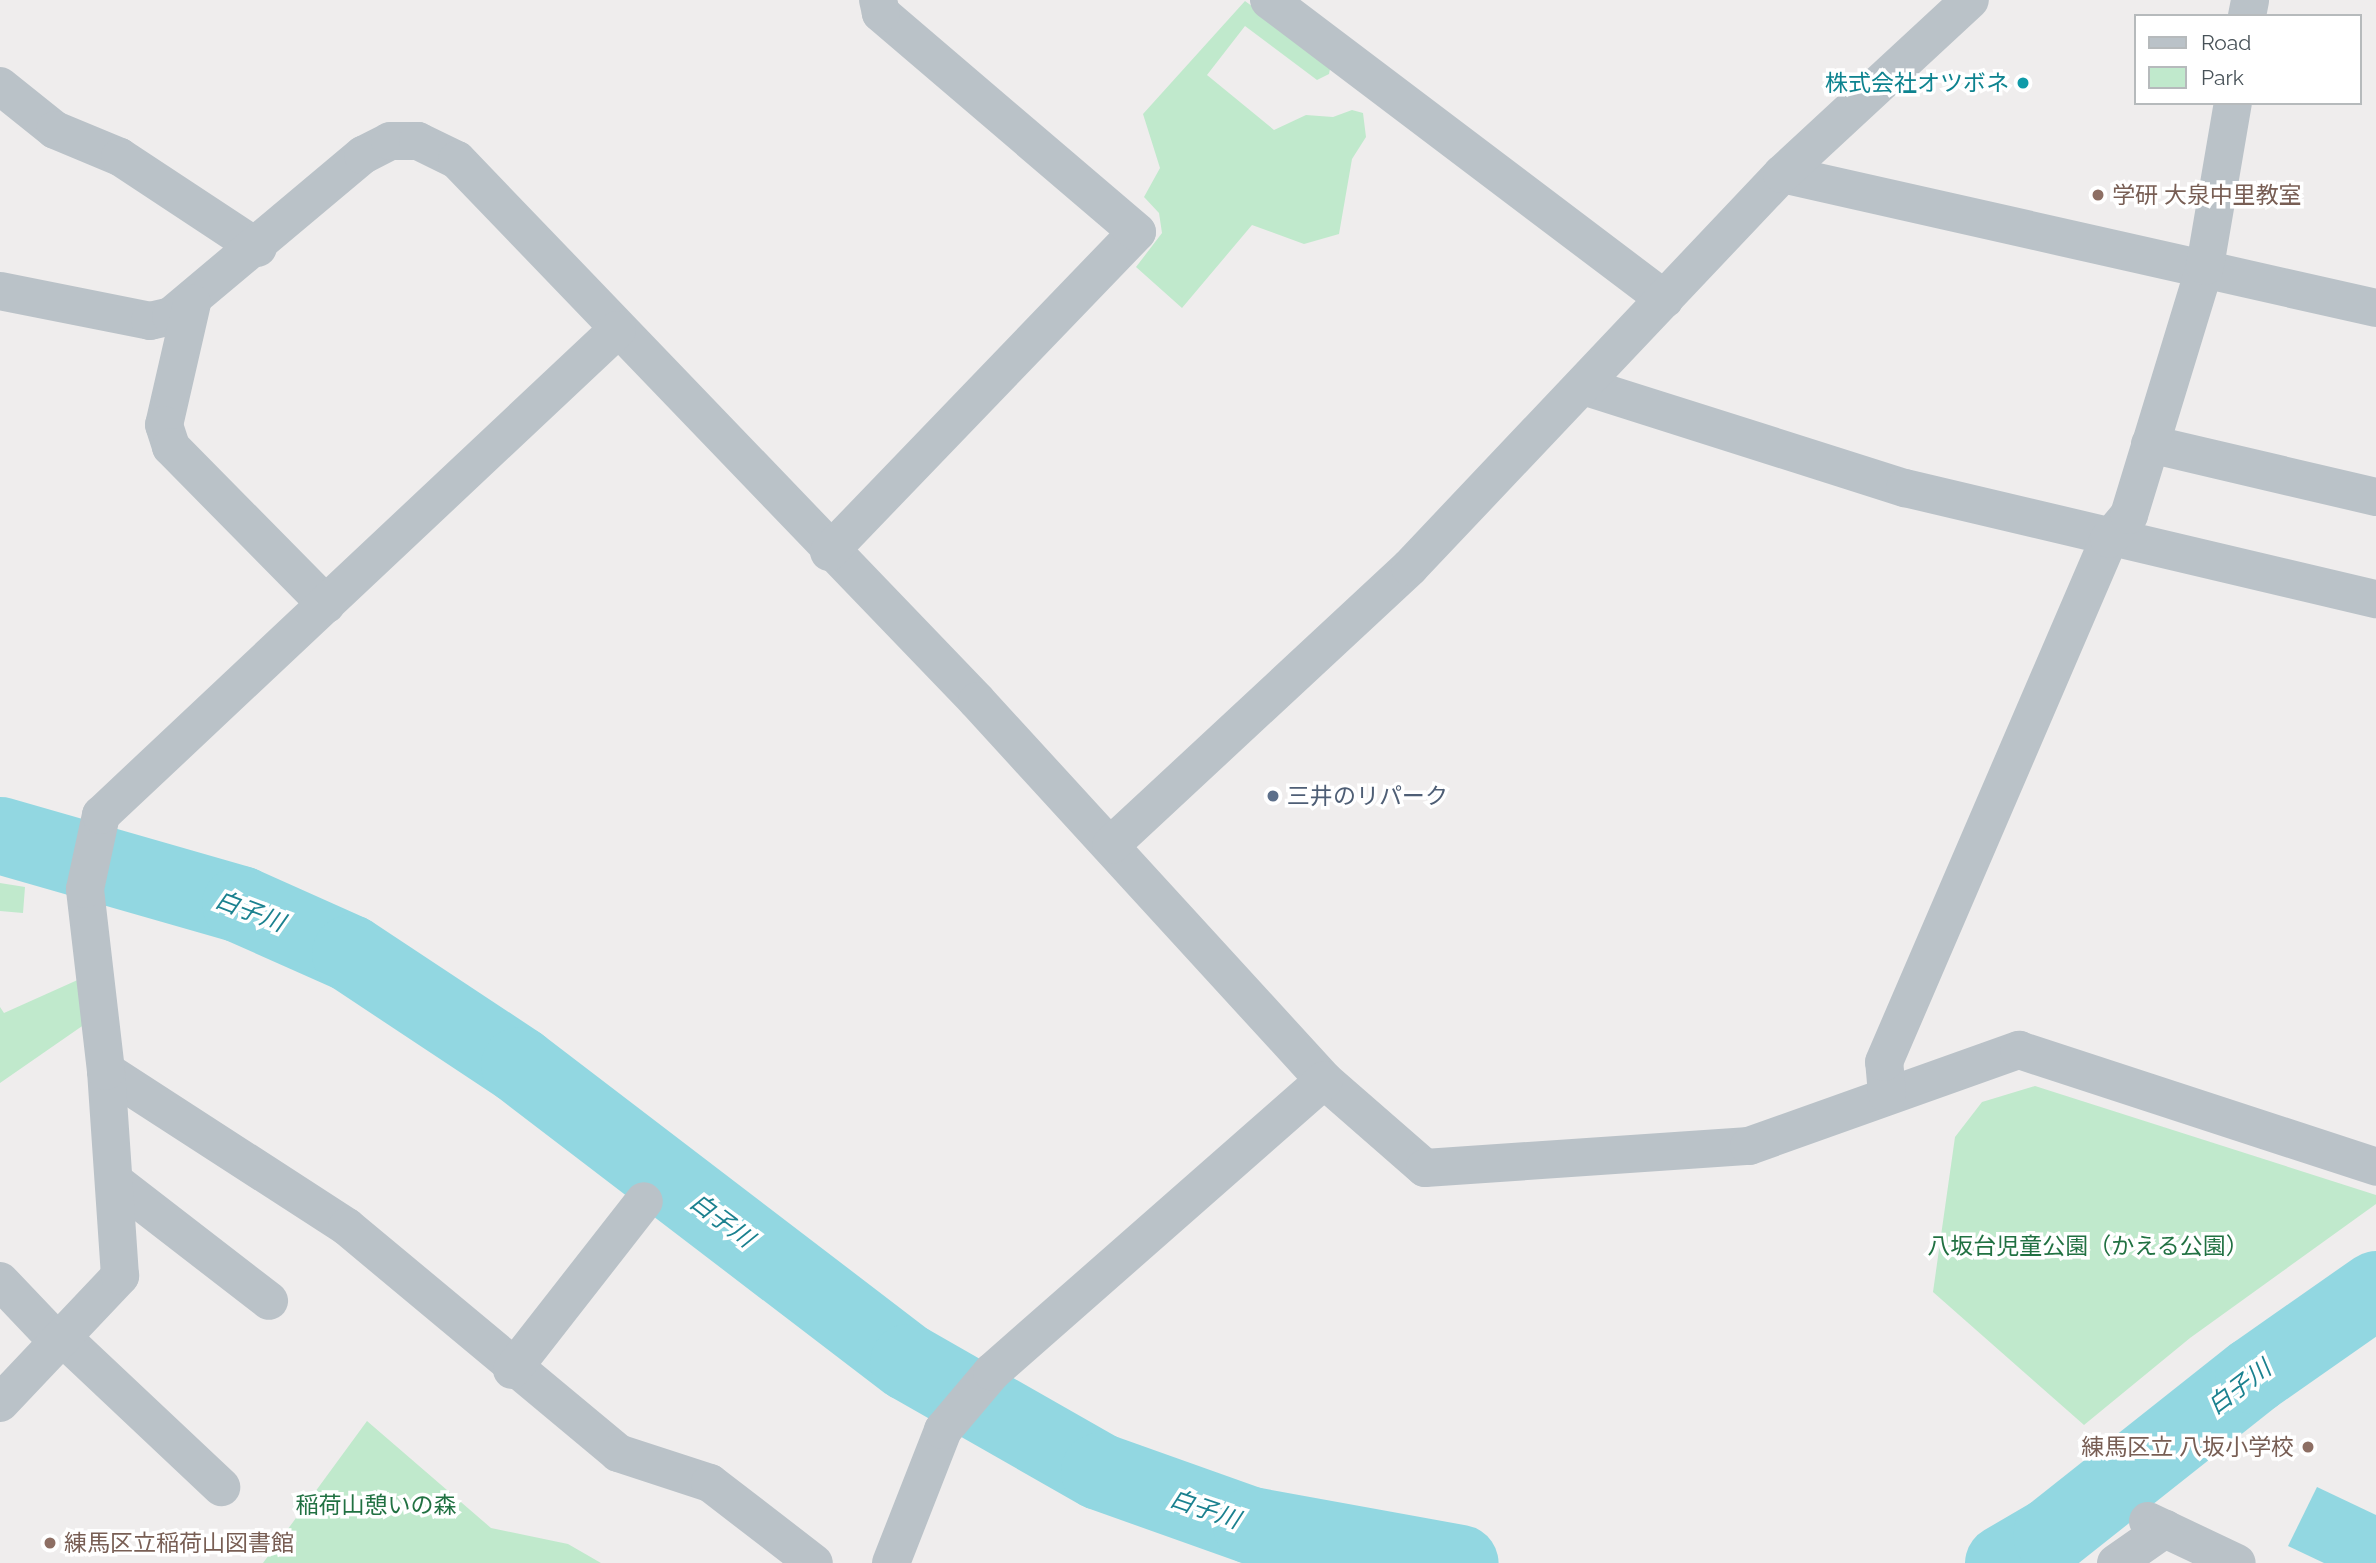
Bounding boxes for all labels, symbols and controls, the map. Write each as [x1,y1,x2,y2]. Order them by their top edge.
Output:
legend [2134,14,2362,105]
text: Road [2201,30,2251,55]
text: Park [2201,65,2244,90]
place label: 株式会社オツボネ [1825,69,2009,97]
marker: 株式会社オツボネ [2015,75,2031,91]
place label: 学研 大泉中里教室 [2112,181,2302,209]
marker: 学研 大泉中里教室 [2090,187,2106,203]
place label: 三井のリパーク [1287,782,1448,810]
marker: 三井のリパーク [1265,788,1281,804]
water label: 白子川 [211,885,289,937]
water label: 白子川 [685,1187,759,1253]
park label: 八坂台児童公園（かえる公園） [1927,1232,2249,1260]
water label: 白子川 [2202,1354,2276,1420]
place label: 練馬区立 八坂小学校 [2081,1433,2294,1461]
marker: 練馬区立 八坂小学校 [2300,1439,2316,1455]
water label: 白子川 [1166,1484,1244,1534]
park label: 稲荷山憩いの森 [296,1491,456,1519]
place label: 練馬区立稲荷山図書館 [64,1529,294,1557]
marker: 練馬区立稲荷山図書館 [42,1535,58,1551]

